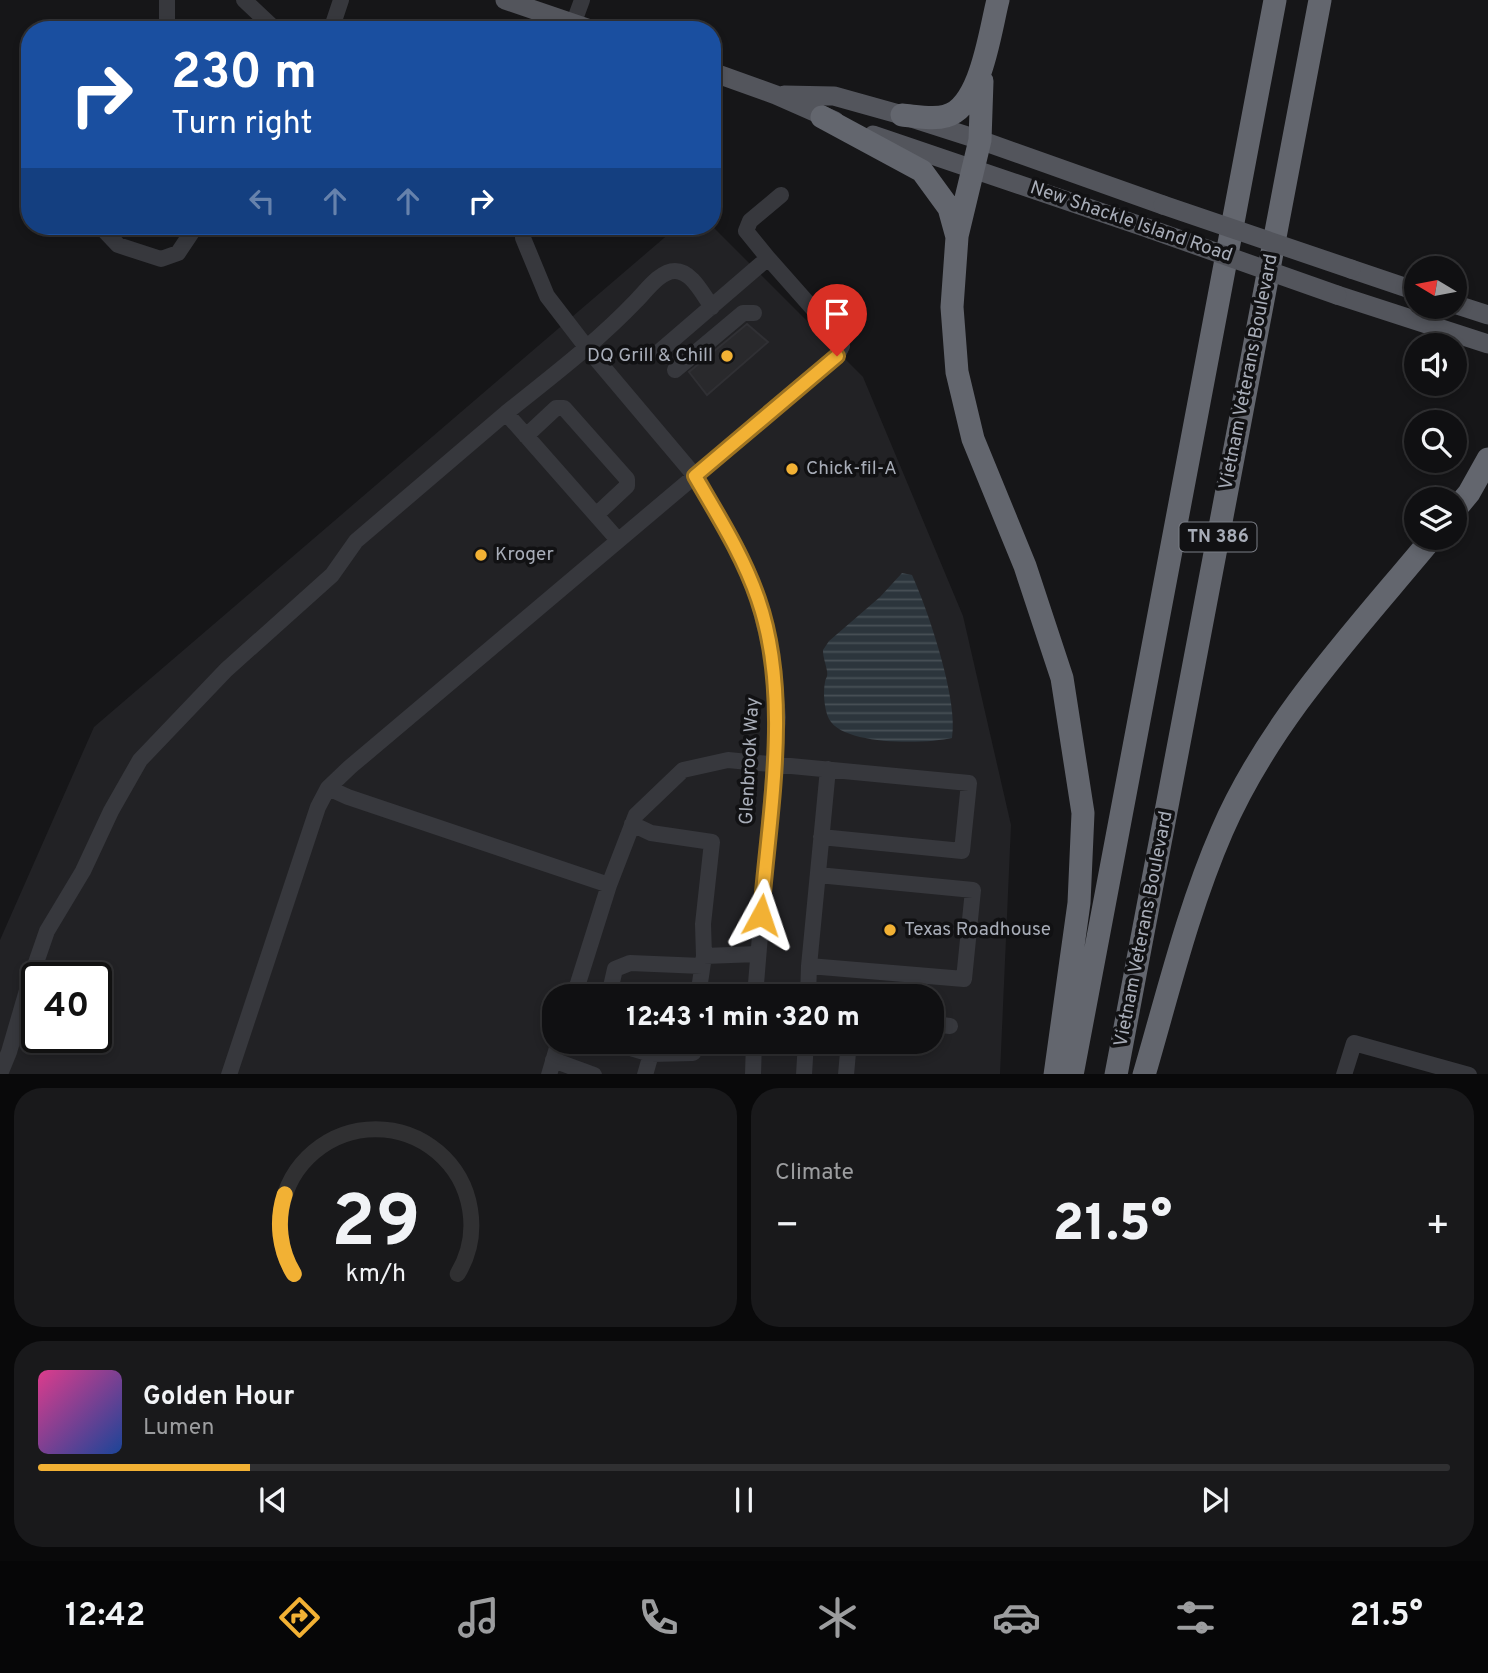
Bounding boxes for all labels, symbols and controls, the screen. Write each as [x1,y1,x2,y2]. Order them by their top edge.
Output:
text: 230 m [171,44,317,106]
icon: right [56,49,147,140]
text: Turn right [171,105,313,145]
street label: New Shackle Island Road [1027,176,1235,268]
icon: left [243,182,281,220]
icon: ahead [316,182,354,220]
icon: ahead [389,182,427,220]
icon: right [462,182,500,220]
street label: Vietnam Veterans Boulevard [1214,252,1284,492]
north arrow [1404,256,1466,318]
map controls [1404,256,1467,550]
pin [807,284,867,356]
icon: arrive [818,295,856,333]
button: sound [1404,333,1467,396]
place label: DQ Grill & Chill [587,344,713,368]
marker: DQ Grill & Chill [719,348,735,364]
button: search [1404,410,1467,473]
place label: Chick-fil-A [806,457,897,481]
marker: Chick-fil-A [784,461,800,477]
button: layers [1404,487,1467,550]
road number: TN 386 [1180,522,1256,552]
place label: Kroger [495,543,554,567]
marker: Kroger [473,547,489,563]
street label: Glenbrook Way [735,697,765,825]
street label: Vietnam Veterans Boulevard [1109,809,1179,1049]
position arrow [724,878,798,952]
place label: Texas Roadhouse [904,918,1051,942]
marker: Texas Roadhouse [882,922,898,938]
speed limit sign: 40 [21,962,112,1053]
text: 12:43 · 1 min · 320 m [626,1002,860,1035]
text: Climate [775,1159,854,1188]
text: 29 [331,1180,420,1272]
text: 21.5° [1053,1193,1172,1259]
text: − [775,1203,800,1252]
text: + [1425,1203,1450,1252]
text: km/h [345,1258,406,1290]
text: Golden Hour [143,1381,294,1414]
text: Lumen [143,1414,214,1443]
icon: previous [254,1481,292,1519]
icon: pause [725,1481,763,1519]
icon: next [1196,1481,1234,1519]
icon: directions [275,1593,324,1642]
icon: music [454,1593,503,1642]
icon: phone [634,1593,683,1642]
icon: climate [813,1593,862,1642]
icon: car [992,1593,1041,1642]
icon: filters [1171,1593,1220,1642]
text: 12:42 [65,1597,145,1637]
text: 21.5° [1350,1597,1423,1637]

